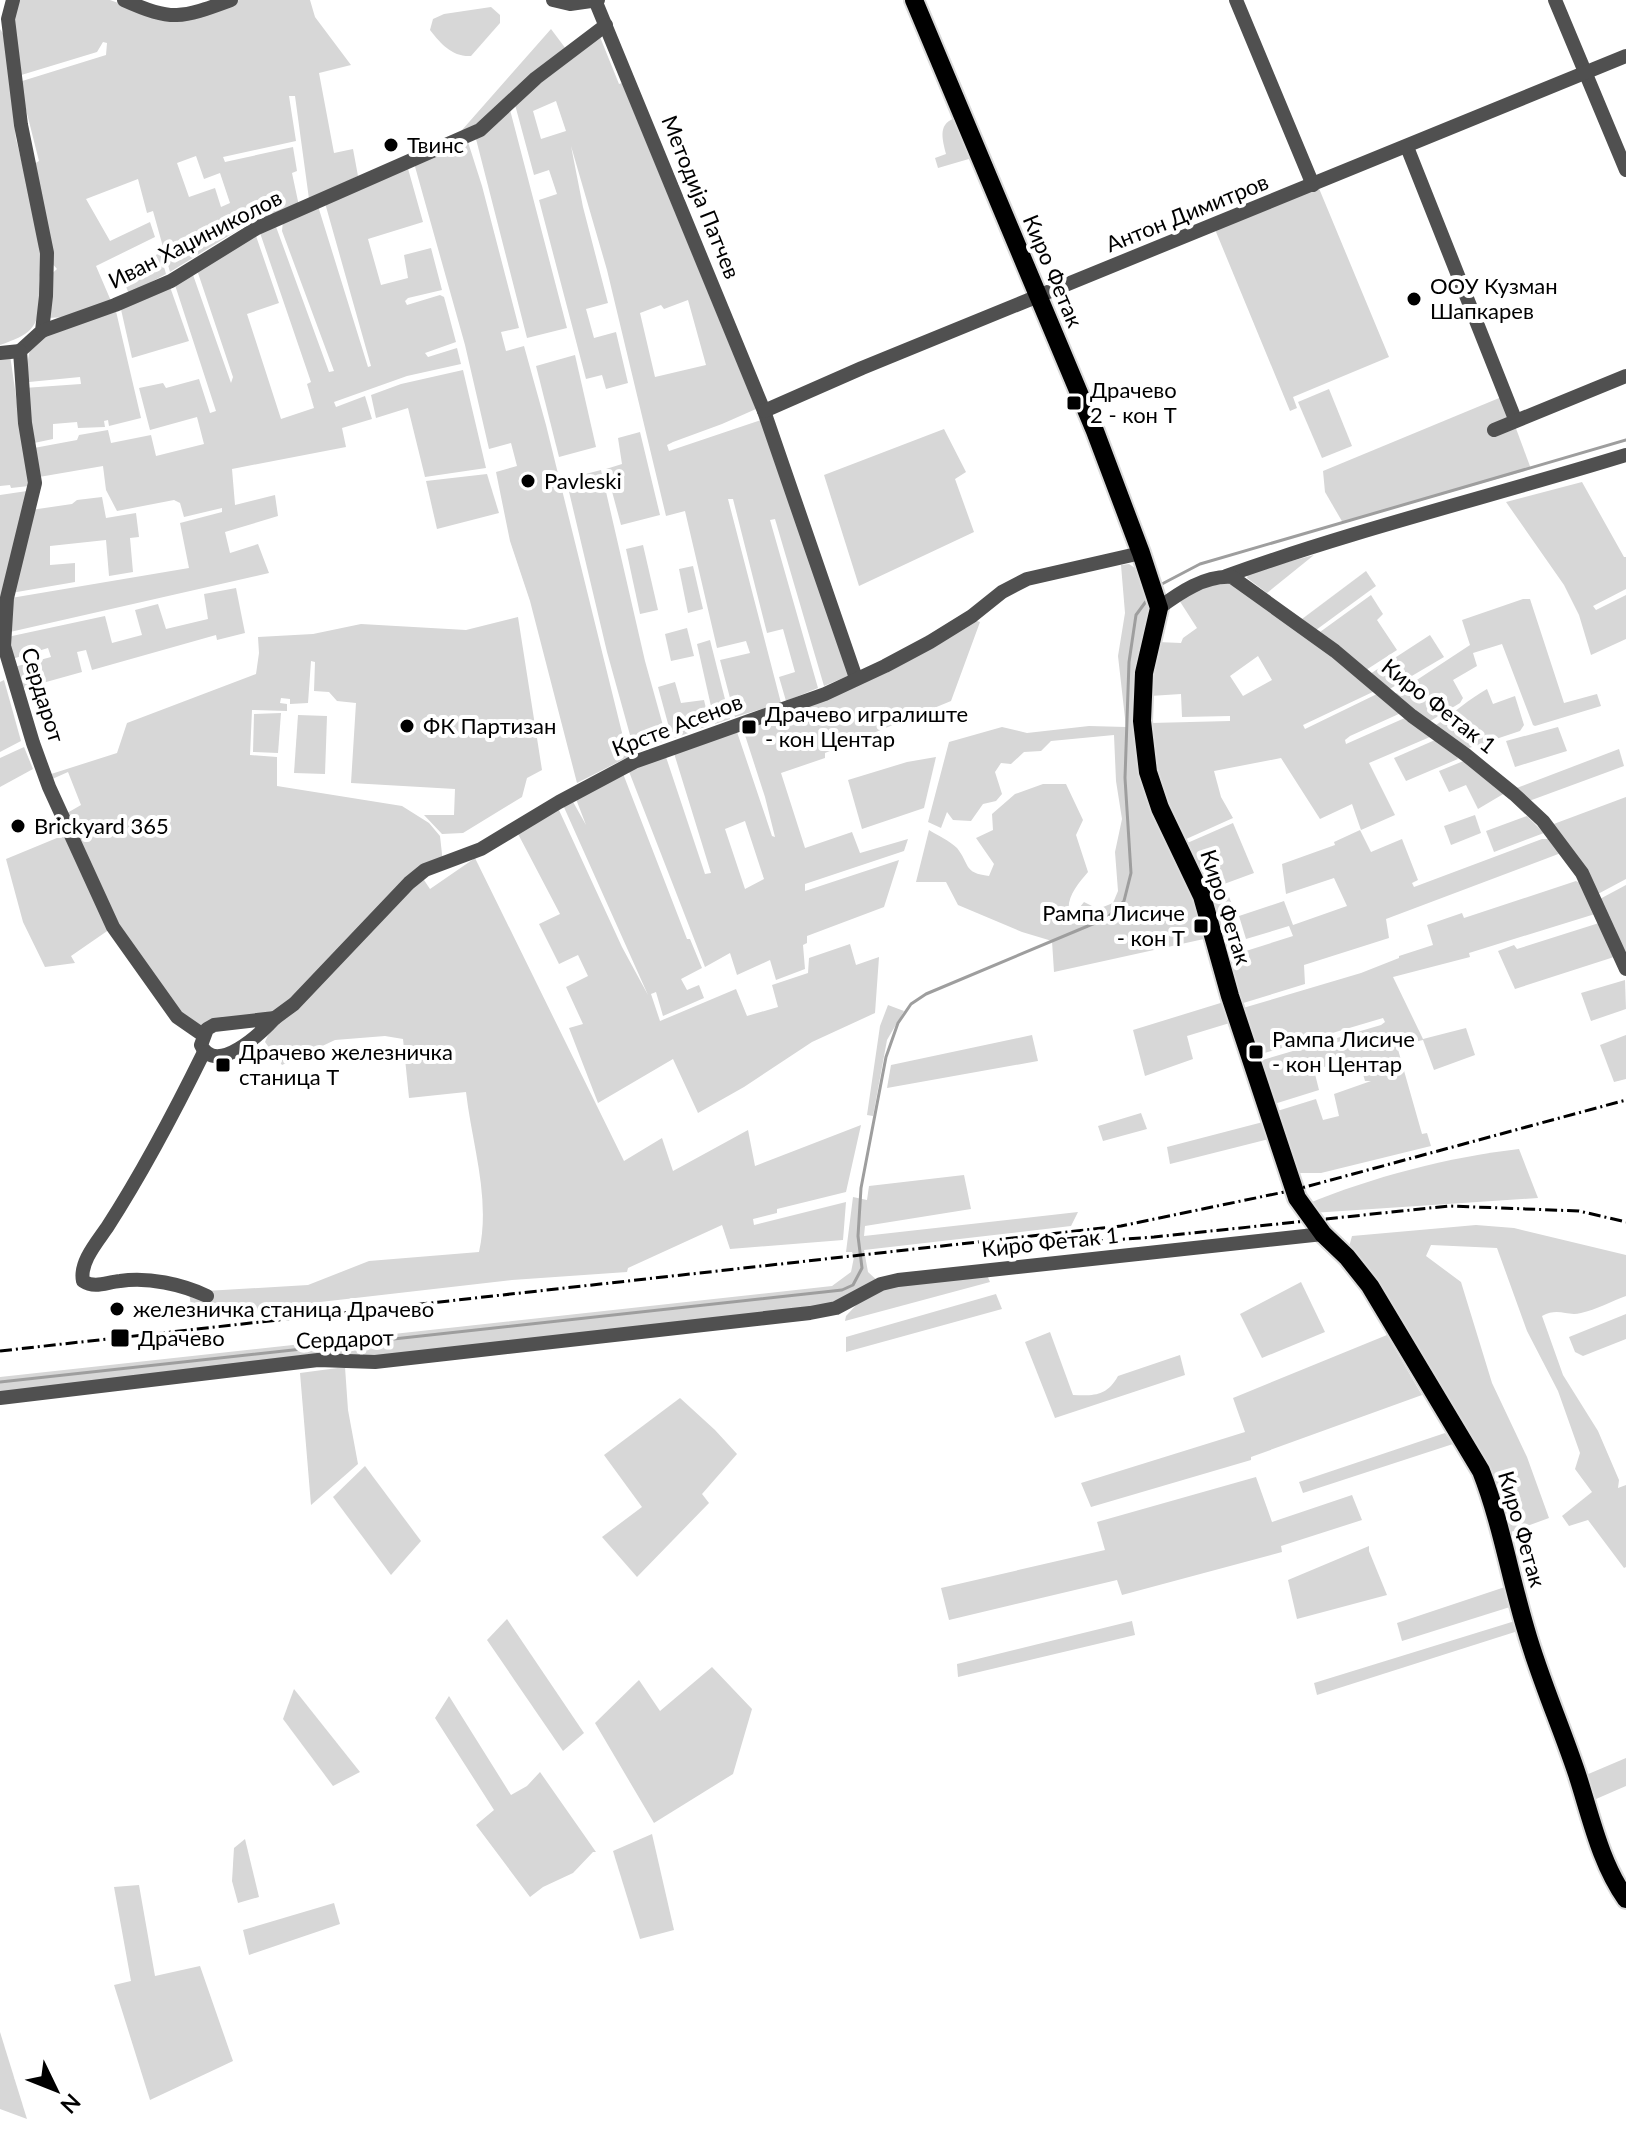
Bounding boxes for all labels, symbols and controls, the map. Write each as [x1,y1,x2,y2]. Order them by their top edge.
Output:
street label: Методија Патчев [656,111,747,283]
place label: Твинс [407,131,464,158]
marker: Твинс [382,136,400,154]
street label: Антон Димитров [1101,168,1272,257]
street label: Иван Хаџиниколов [104,183,286,294]
street label: Киро Фетак [1018,211,1089,332]
place label: ООУ Кузман Шапкарев [1430,272,1558,324]
marker: ООУ Кузман Шапкарев [1405,290,1423,308]
place label: Драчево 2 - кон T [1090,376,1177,428]
marker: Драчево 2 - кон T [1065,394,1083,412]
place label: Pavleski [544,467,622,494]
marker: Pavleski [519,472,537,490]
street label: Сердарот [16,644,71,746]
street label: Киро Фетак 1 [1377,653,1502,759]
street label: Крсте Асенов [608,687,746,762]
place label: Драчево игралиште - кон Центар [765,700,968,752]
place label: ФК Партизан [423,712,556,739]
marker: ФК Партизан [398,717,416,735]
marker: Драчево игралиште - кон Центар [740,718,758,736]
place label: Brickyard 365 [34,812,169,839]
marker: Brickyard 365 [9,817,27,835]
street label: Киро Фетак [1195,846,1258,968]
place label: Рампа Лисиче - кон Т [1042,899,1185,951]
marker: Рампа Лисиче - кон Т [1192,917,1210,935]
place label: Рампа Лисиче - кон Центар [1272,1025,1415,1077]
place label: Драчево железничка станица Т [239,1038,453,1090]
marker: Рампа Лисиче - кон Центар [1247,1043,1265,1061]
marker: Драчево железничка станица Т [214,1056,232,1074]
street label: Киро Фетак 1 [980,1221,1120,1262]
place label: железничка станица Драчево [133,1295,434,1322]
marker: железничка станица Драчево [108,1300,126,1318]
street label: Сердарот [296,1323,394,1354]
place label: Драчево [138,1324,225,1351]
marker: Драчево [109,1327,131,1349]
street label: Киро Фетак [1493,1468,1552,1591]
north arrow [16,2050,96,2130]
text: N [55,2089,87,2119]

